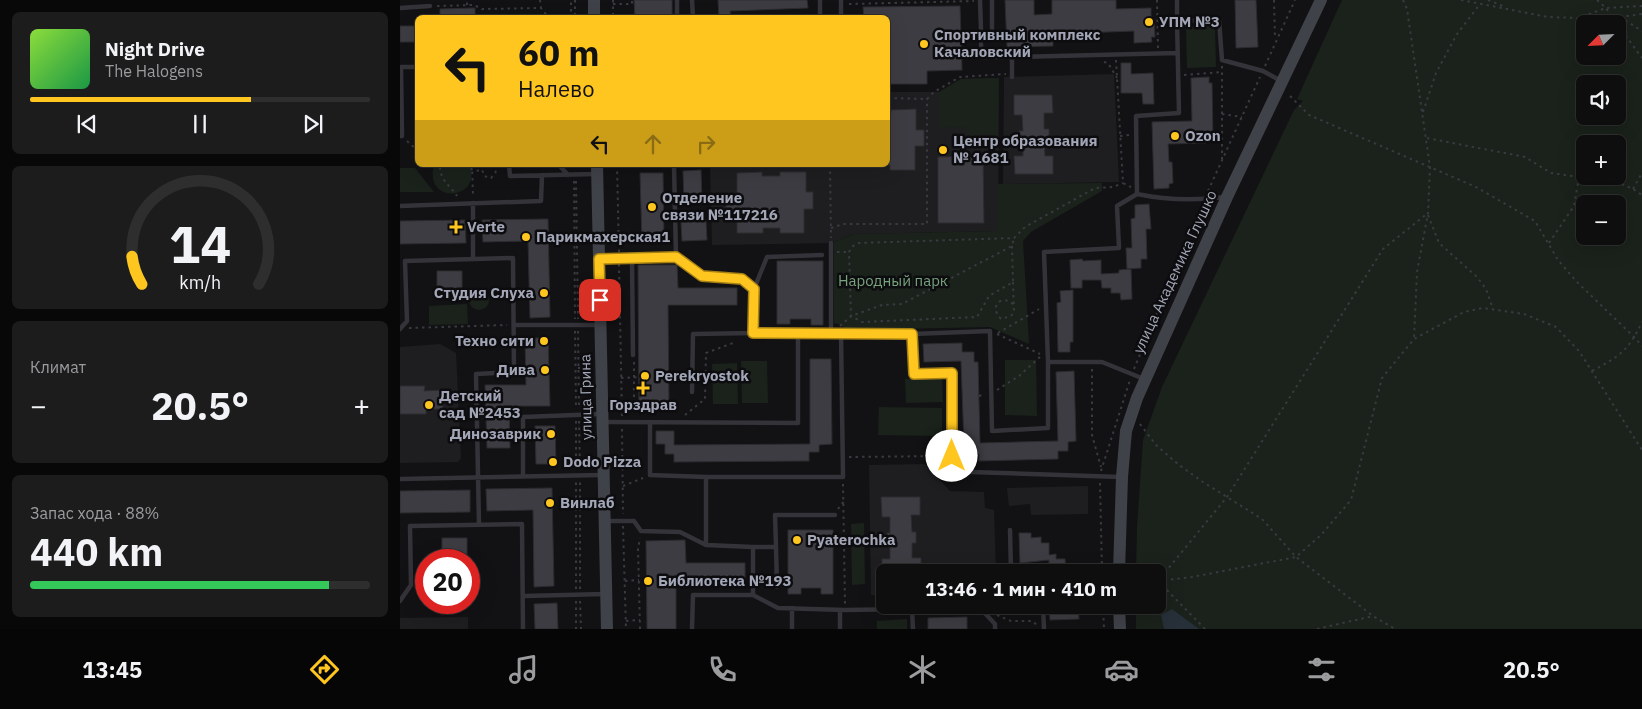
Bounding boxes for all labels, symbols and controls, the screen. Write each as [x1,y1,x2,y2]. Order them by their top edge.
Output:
place label: УПМ №3 [1159,12,1220,31]
north arrow [1576,15,1626,65]
map controls [1576,15,1626,245]
marker: УПМ №3 [1143,16,1155,28]
place label: Спортивный комплекс Качаловский [934,25,1101,61]
text: 60 m [518,30,600,76]
icon: left [435,35,500,100]
text: Night Drive [105,37,205,61]
marker: Спортивный комплекс Качаловский [918,38,930,50]
text: The Halogens [105,61,203,81]
text: Налево [518,74,595,103]
button: sound [1576,75,1626,125]
icon: previous [73,110,101,138]
icon: pause [186,110,214,138]
icon: next [299,110,327,138]
place label: Ozon [1185,126,1221,145]
icon: left [586,130,614,158]
icon: ahead [639,130,667,158]
icon: right [692,130,720,158]
marker: Ozon [1169,130,1181,142]
place label: Центр образования № 1681 [953,131,1097,167]
button: + [1576,135,1626,185]
marker: Центр образования № 1681 [937,144,949,156]
street label: улица Академика Глушко [1128,187,1221,356]
place label: Отделение связи №117216 [662,188,778,224]
button: − [1576,195,1626,245]
marker: Отделение связи №117216 [646,201,658,213]
text: 14 [169,210,231,277]
place label: Verte [467,217,505,236]
marker: Verte [449,220,463,234]
place label: Парикмахерская1 [536,227,670,246]
marker: Парикмахерская1 [520,231,532,243]
text: km/h [179,271,221,294]
park label: Народный парк [838,271,948,290]
pin [579,279,621,321]
place label: Студия Слуха [434,283,534,302]
icon: arrive [586,286,614,314]
marker: Студия Слуха [538,287,550,299]
place label: Техно сити [455,331,534,350]
marker: Техно сити [538,335,550,347]
street label: улица Грина [575,354,596,440]
text: Климат [30,357,86,377]
place label: Дива [496,360,535,379]
marker: Дива [539,364,551,376]
place label: Perekryostok [655,366,749,385]
marker: Perekryostok [639,370,651,382]
text: 20.5° [151,381,249,430]
marker: Горздрав [637,382,649,394]
place label: Детский сад №2453 [439,386,521,422]
text: − [30,387,47,424]
text: + [353,387,370,424]
place label: Горздрав [609,395,677,414]
marker: Детский сад №2453 [423,399,435,411]
place label: Динозаврик [450,424,541,443]
marker: Динозаврик [545,428,557,440]
position arrow [925,429,977,481]
place label: Dodo Pizza [563,452,642,471]
marker: Dodo Pizza [547,456,559,468]
place label: Винлаб [560,493,615,512]
marker: Винлаб [544,497,556,509]
text: Запас хода · 88% [30,503,159,523]
text: 440 km [30,527,163,576]
place label: Pyaterochka [807,530,896,549]
marker: Pyaterochka [791,534,803,546]
speed limit sign: 20 [415,549,480,614]
place label: Библиотека №193 [658,571,792,590]
marker: Библиотека №193 [642,575,654,587]
text: 13:46 · 1 мин · 410 m [925,577,1117,601]
icon: directions [307,652,342,687]
icon: music [506,652,541,687]
icon: phone [705,652,740,687]
icon: climate [905,652,940,687]
icon: car [1104,652,1139,687]
icon: filters [1304,652,1339,687]
text: 13:45 [82,655,142,684]
text: 20.5° [1503,655,1560,684]

